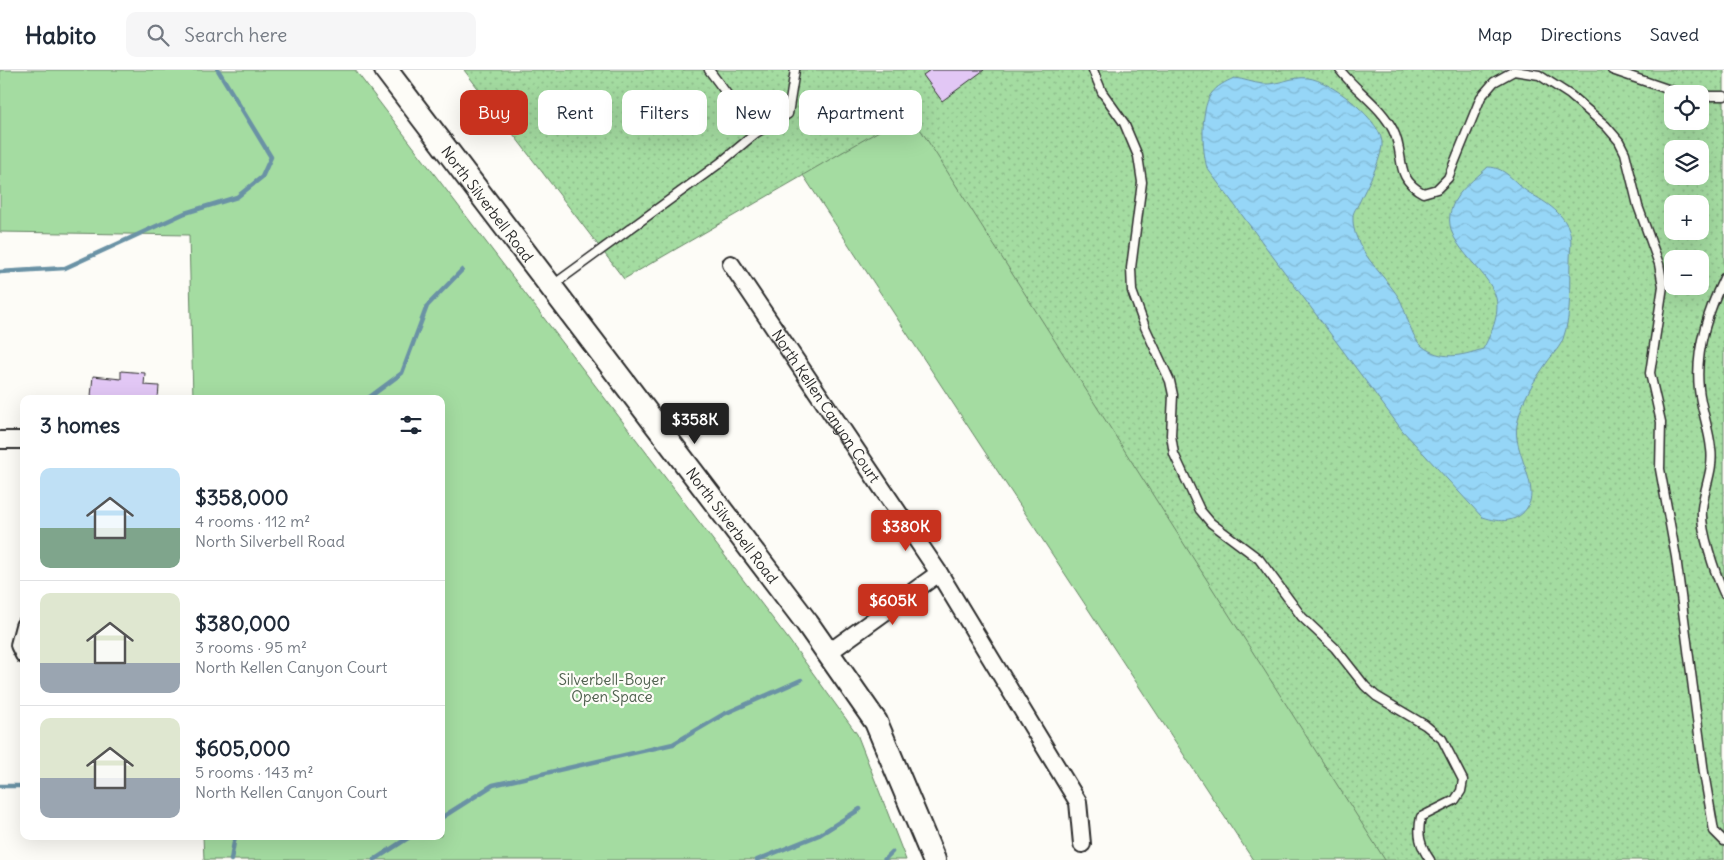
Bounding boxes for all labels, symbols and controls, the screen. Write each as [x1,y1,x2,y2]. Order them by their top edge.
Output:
search box [126,12,476,57]
text: Habito [25,20,96,50]
icon: search [144,21,172,49]
text: Search here [184,23,287,47]
text: Map [1477,23,1512,46]
text: Directions [1540,23,1622,46]
text: Saved [1650,23,1699,46]
map controls [1664,85,1709,295]
button: locate [1664,85,1709,130]
chip: Buy [460,90,528,135]
chip: Rent [538,90,612,135]
chip: Filters [622,90,707,135]
chip: New [717,90,789,135]
chip: Apartment [799,90,922,135]
button: layers [1664,140,1709,185]
street label: North Silverbell Road [438,142,538,265]
button: + [1664,195,1709,240]
button: − [1664,250,1709,295]
street label: North Kellen Canyon Court [768,326,885,486]
pin: $358K [660,402,730,445]
text: $358K [672,409,718,429]
icon: filters [397,411,425,439]
text: 3 homes [40,412,120,439]
street label: North Silverbell Road [682,463,783,587]
text: $358,000 [195,484,289,511]
icon: home [80,488,140,548]
pin: $380K [871,510,941,552]
text: 4 rooms · 112 m² [195,511,310,531]
text: $380K [882,516,930,536]
text: North Silverbell Road [195,531,345,551]
pin: $605K [858,584,928,626]
text: $605K [869,590,917,610]
text: $380,000 [195,610,290,637]
icon: home [80,613,140,673]
text: 3 rooms · 95 m² [195,637,307,657]
text: North Kellen Canyon Court [195,657,387,677]
park label: Silverbell-Boyer Open Space [558,670,666,706]
text: $605,000 [195,735,291,762]
icon: home [80,738,140,798]
text: 5 rooms · 143 m² [195,762,313,782]
text: North Kellen Canyon Court [195,782,387,802]

